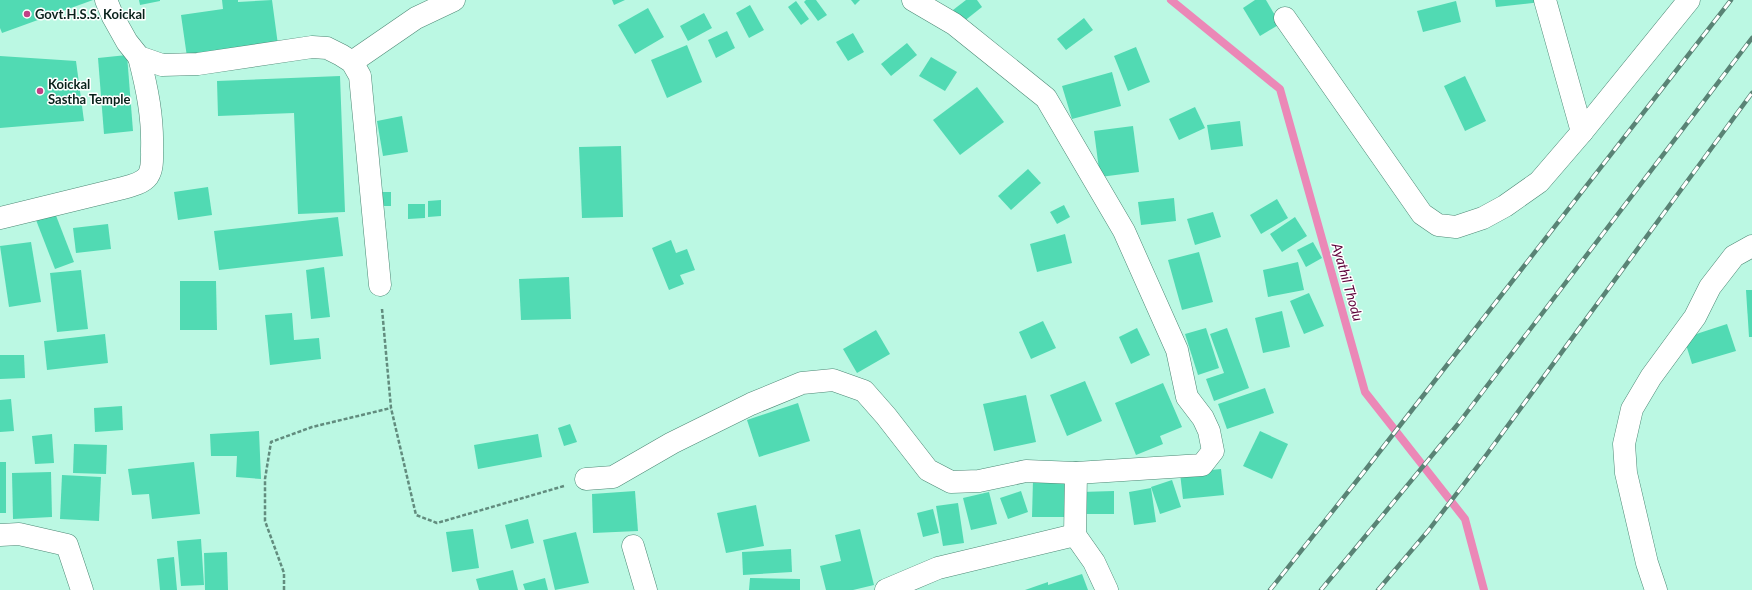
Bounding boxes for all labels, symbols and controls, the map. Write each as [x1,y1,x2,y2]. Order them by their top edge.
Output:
place label: Govt.H.S.S. Koickal [35,6,145,22]
marker: Govt.H.S.S. Koickal [22,9,32,19]
place label: Koickal Sastha Temple [48,76,131,107]
marker: Koickal Sastha Temple [35,86,45,96]
water label: Ayathil Thodu [1328,240,1367,323]

